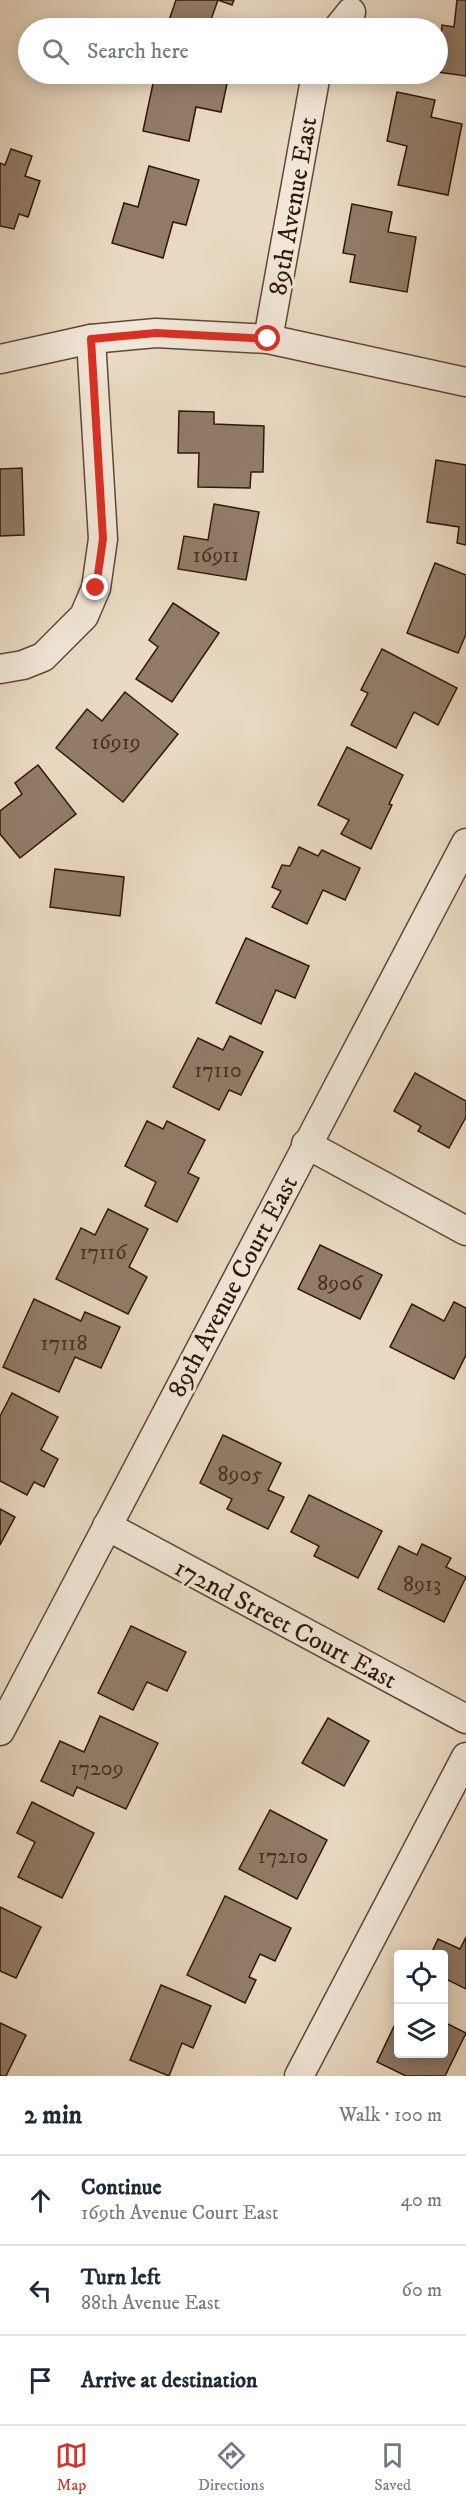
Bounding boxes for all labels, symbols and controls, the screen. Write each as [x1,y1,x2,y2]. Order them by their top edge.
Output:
search box [18,18,448,84]
icon: search [39,35,72,68]
text: Search here [87,38,189,65]
street label: 89th Avenue East [262,115,325,298]
route start [254,325,280,351]
house number: 16911 [193,542,239,569]
route end [82,574,108,600]
house number: 16919 [91,729,141,756]
house number: 17110 [194,1057,242,1084]
street label: 89th Avenue Court East [161,1170,306,1403]
house number: 17116 [79,1239,128,1266]
house number: 8906 [317,1270,364,1297]
house number: 17118 [41,1330,87,1357]
house number: 8905 [218,1461,262,1488]
street label: 172nd Street Court East [168,1552,402,1697]
house number: 8913 [403,1571,441,1598]
house number: 17209 [70,1755,124,1782]
house number: 17210 [258,1843,308,1870]
map controls [394,1950,448,2058]
button: locate [394,1950,448,2004]
button: layers [394,2004,448,2058]
text: 2 min [24,2099,82,2132]
text: Walk · 100 m [339,2103,442,2128]
text: Continue [81,2174,162,2201]
icon: ahead [24,2184,57,2217]
text: 40 m [400,2188,442,2213]
text: 169th Avenue Court East [81,2201,278,2226]
text: Turn left [81,2264,161,2291]
icon: left [24,2274,57,2307]
text: 60 m [402,2278,442,2303]
text: 88th Avenue East [81,2291,220,2316]
icon: arrive [24,2364,57,2397]
text: Arrive at destination [81,2367,258,2394]
tab: Map [55,2439,88,2495]
tab: Directions [198,2439,264,2495]
tab: Saved [374,2439,411,2495]

